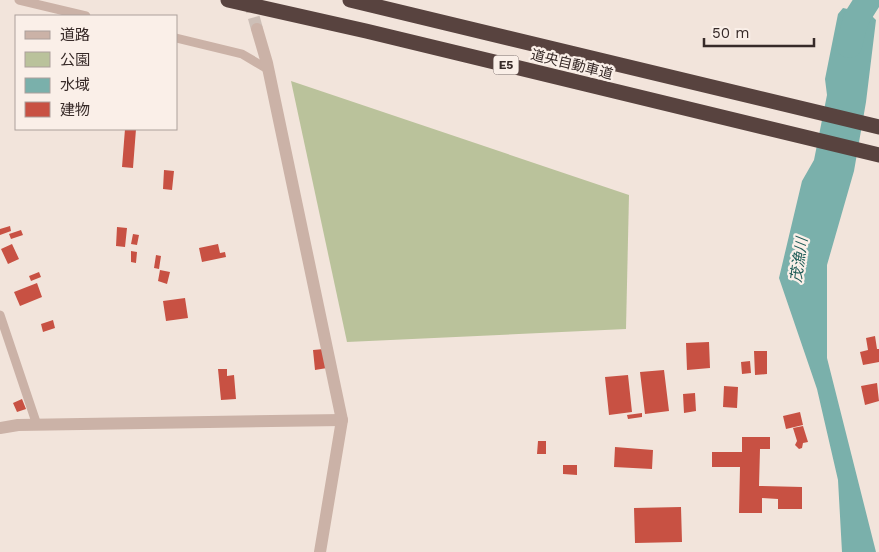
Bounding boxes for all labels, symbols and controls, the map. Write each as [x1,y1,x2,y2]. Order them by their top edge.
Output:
legend [15,15,178,130]
scale bar [704,15,814,47]
text: 50 m [712,24,749,42]
text: 道路 [60,26,90,44]
street label: 道央自動車道 [529,46,615,82]
text: 公園 [60,51,90,69]
road number: E5 [494,56,518,74]
text: 水域 [60,76,90,94]
text: 建物 [60,101,90,119]
water label: 茂漁川 [787,234,811,284]

